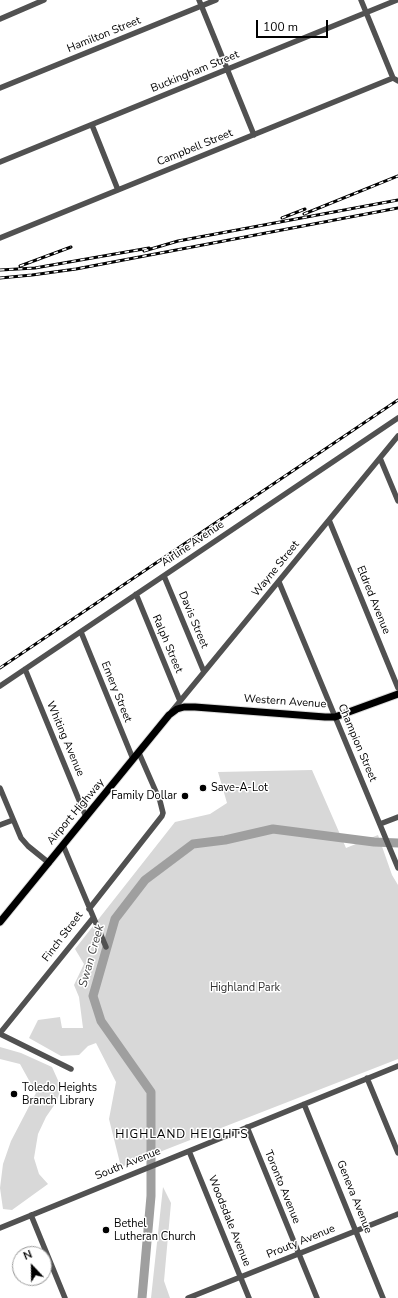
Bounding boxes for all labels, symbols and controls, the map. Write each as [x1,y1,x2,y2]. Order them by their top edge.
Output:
scale bar [258,12,330,38]
street label: Hamilton Street [65,14,143,56]
text: 100 m [263,19,298,35]
street label: Buckingham Street [149,48,241,96]
street label: Campbell Street [155,127,235,169]
street label: Airline Avenue [159,518,227,570]
street label: Wayne Street [250,538,302,600]
street label: Eldred Avenue [353,564,393,636]
street label: Davis Street [175,590,211,650]
street label: Ralph Street [149,613,185,675]
street label: Emery Street [98,660,134,724]
street label: Western Avenue [243,693,327,711]
street label: Whiting Avenue [43,699,87,779]
street label: Champion Street [335,702,379,784]
street label: Airport Highway [45,776,107,848]
place label: Save-A-Lot [211,781,268,795]
marker: Save-A-Lot [198,783,208,793]
place label: Family Dollar [111,789,177,803]
marker: Family Dollar [180,791,190,801]
street label: Finch Street [40,909,86,965]
water label: Swan Creek [76,923,108,989]
park label: Highland Park [210,981,280,995]
place label: Toledo Heights Branch Library [22,1081,97,1107]
marker: Toledo Heights Branch Library [9,1089,19,1099]
district label: HIGHLAND HEIGHTS [115,1128,249,1142]
street label: South Avenue [93,1145,163,1183]
street label: Toronto Avenue [261,1148,303,1226]
street label: Geneva Avenue [333,1159,375,1235]
street label: Woodsdale Avenue [205,1174,253,1268]
place label: Bethel Lutheran Church [114,1217,196,1243]
street label: Prouty Avenue [265,1222,337,1262]
marker: Bethel Lutheran Church [101,1225,111,1235]
north arrow [12,1246,52,1286]
text: N [21,1247,34,1264]

